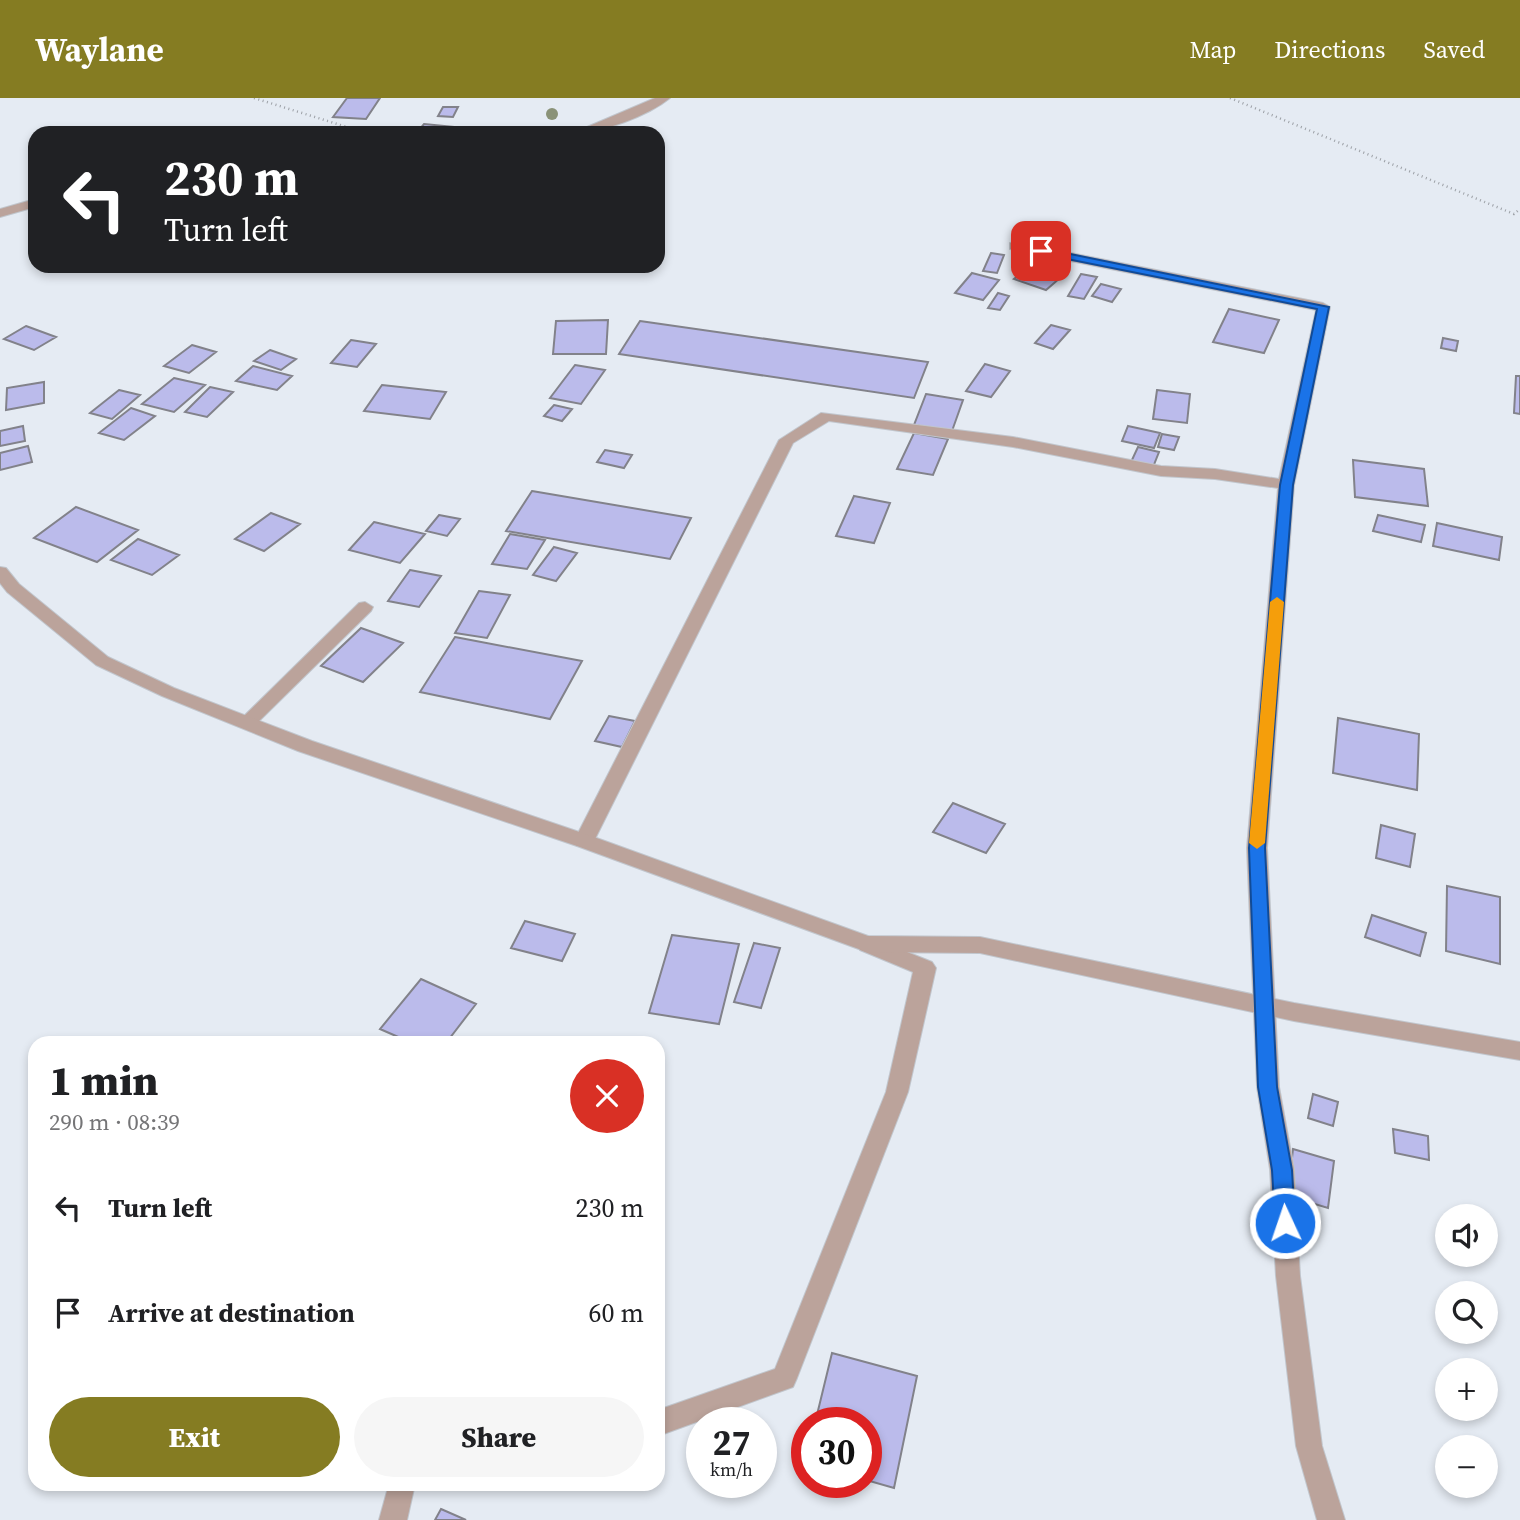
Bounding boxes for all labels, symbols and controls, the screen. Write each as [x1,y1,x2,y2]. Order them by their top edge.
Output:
text: Waylane [35,27,164,72]
text: Map [1189,33,1236,66]
text: Directions [1274,33,1385,66]
text: Saved [1423,33,1485,66]
text: 230 m [164,144,299,211]
icon: left [49,154,140,245]
text: Turn left [164,208,288,252]
pin [1011,221,1071,281]
icon: arrive [1022,232,1060,270]
text: 1 min [49,1051,159,1109]
button: close [570,1059,644,1133]
text: 290 m · 08:39 [49,1106,180,1138]
position arrow [1248,1186,1322,1260]
icon: left [49,1189,87,1227]
text: Turn left [108,1190,212,1226]
text: 230 m [576,1190,644,1226]
map controls [1435,1204,1498,1498]
button: sound [1435,1204,1498,1267]
button: search [1435,1281,1498,1344]
icon: arrive [49,1294,87,1332]
text: Arrive at destination [108,1295,355,1331]
text: 60 m [589,1295,644,1331]
button: + [1435,1358,1498,1421]
button: Exit [49,1397,340,1477]
button: Share [354,1397,644,1477]
speed limit sign: 30 [791,1407,882,1498]
text: 27 [713,1419,750,1467]
button: − [1435,1435,1498,1498]
text: km/h [710,1457,753,1482]

